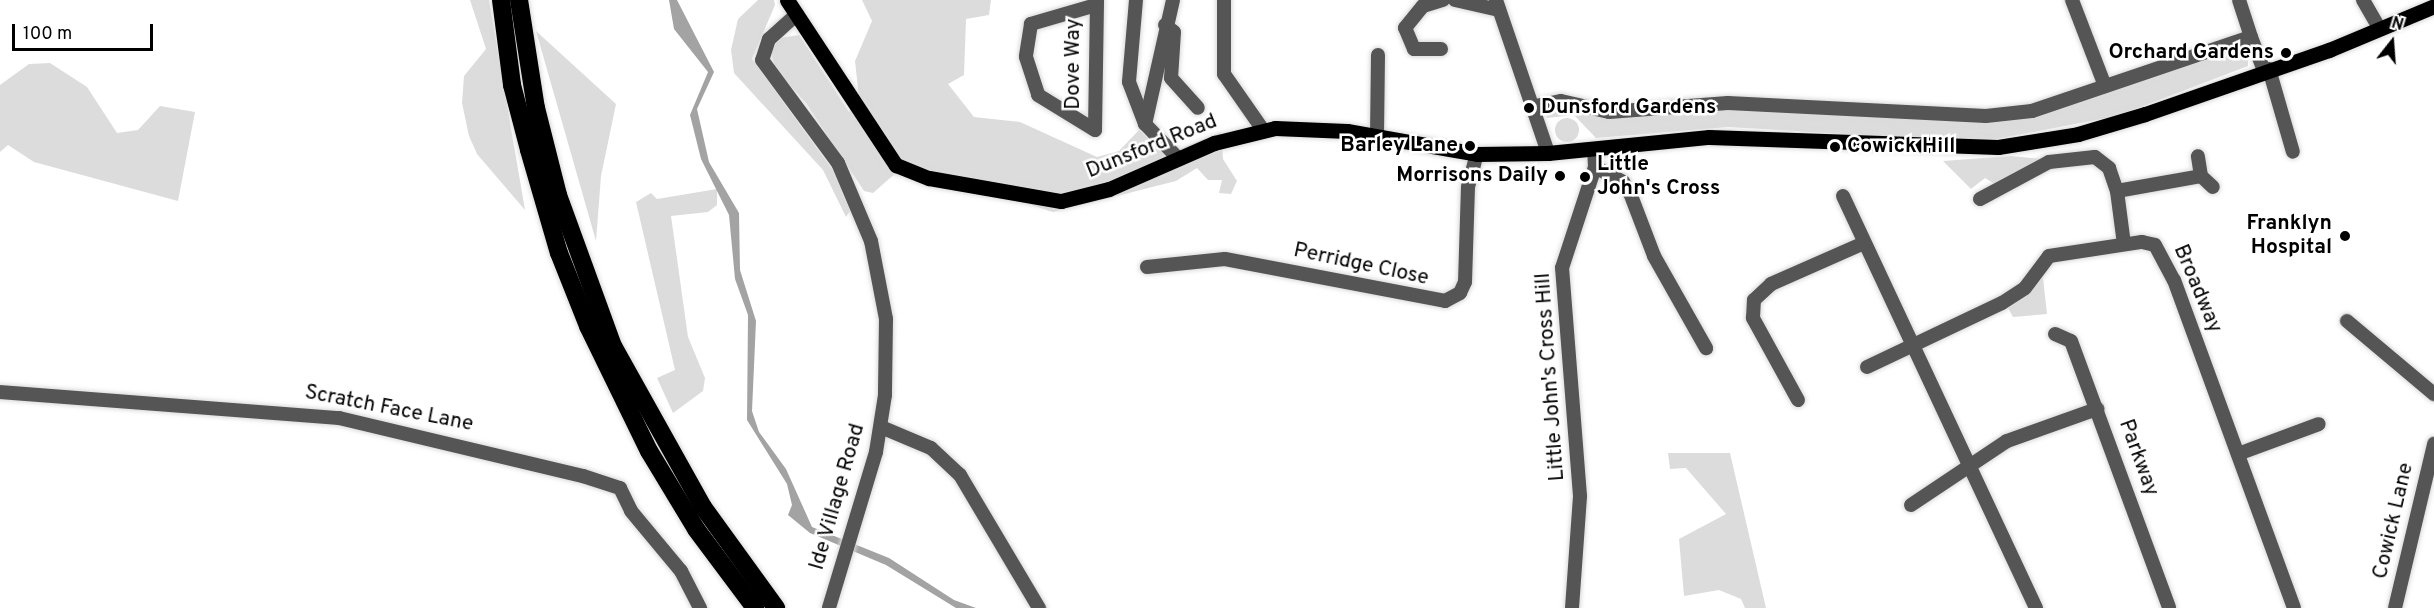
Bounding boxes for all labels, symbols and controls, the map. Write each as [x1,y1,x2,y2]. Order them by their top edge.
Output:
scale bar [15,12,156,50]
north arrow [2362,12,2422,72]
text: N [2389,14,2406,36]
street label: Dove Way [1061,18,1087,110]
text: 100 m [23,23,72,46]
place label: Orchard Gardens [2108,40,2274,66]
marker: Orchard Gardens [2279,46,2293,60]
place label: Dunsford Gardens [1541,95,1716,121]
marker: Dunsford Gardens [1522,101,1536,115]
street label: Dunsford Road [1083,109,1221,185]
place label: Barley Lane [1340,133,1458,159]
place label: Cowick Hill [1847,134,1955,160]
marker: Barley Lane [1463,139,1477,153]
marker: Cowick Hill [1828,140,1842,154]
place label: Little John's Cross [1597,152,1720,202]
place label: Morrisons Daily [1396,163,1548,189]
marker: Morrisons Daily [1553,169,1567,183]
marker: Little John's Cross [1578,170,1592,184]
place label: Franklyn Hospital [2247,211,2332,261]
marker: Franklyn Hospital [2336,227,2354,245]
street label: Perridge Close [1291,238,1431,292]
street label: Broadway [2167,241,2227,337]
street label: Little John's Cross Hill [1531,272,1571,482]
street label: Scratch Face Lane [303,380,475,438]
street label: Parkway [2112,416,2164,500]
street label: Ide Village Road [805,420,871,574]
street label: Cowick Lane [2368,460,2420,582]

